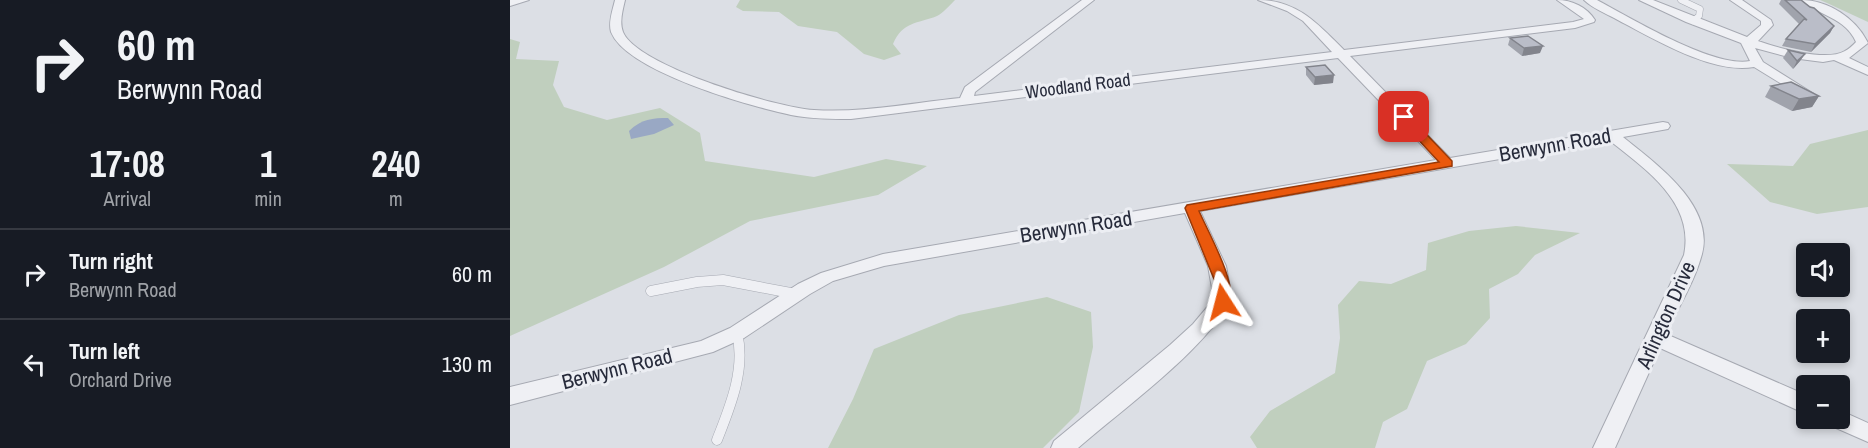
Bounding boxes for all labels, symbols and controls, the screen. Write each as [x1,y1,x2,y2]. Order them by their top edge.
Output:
text: 60 m [117,17,196,73]
icon: right [18,24,96,102]
street label: Woodland Road [1024,67,1132,104]
text: Berwynn Road [117,71,262,107]
pin [1378,91,1429,142]
icon: arrive [1387,100,1420,133]
street label: Berwynn Road [1497,120,1613,169]
text: 17:08 [89,140,165,188]
text: 1 [260,140,276,188]
text: 240 [371,140,421,188]
text: Arrival [104,185,151,212]
text: min [254,185,282,212]
text: m [389,185,403,212]
street label: Berwynn Road [1018,203,1134,250]
map controls [1796,243,1850,429]
button: sound [1796,243,1850,297]
text: Turn right [69,246,153,276]
street label: Arlington Drive [1629,256,1702,374]
icon: right [18,258,51,291]
text: 60 m [452,259,492,289]
position arrow [1191,270,1255,334]
text: Berwynn Road [69,276,177,303]
button: + [1796,309,1850,363]
text: Turn left [69,336,140,366]
street label: Berwynn Road [559,341,675,396]
icon: left [18,348,51,381]
text: 130 m [442,349,492,379]
text: Orchard Drive [69,366,172,393]
button: − [1796,375,1850,429]

